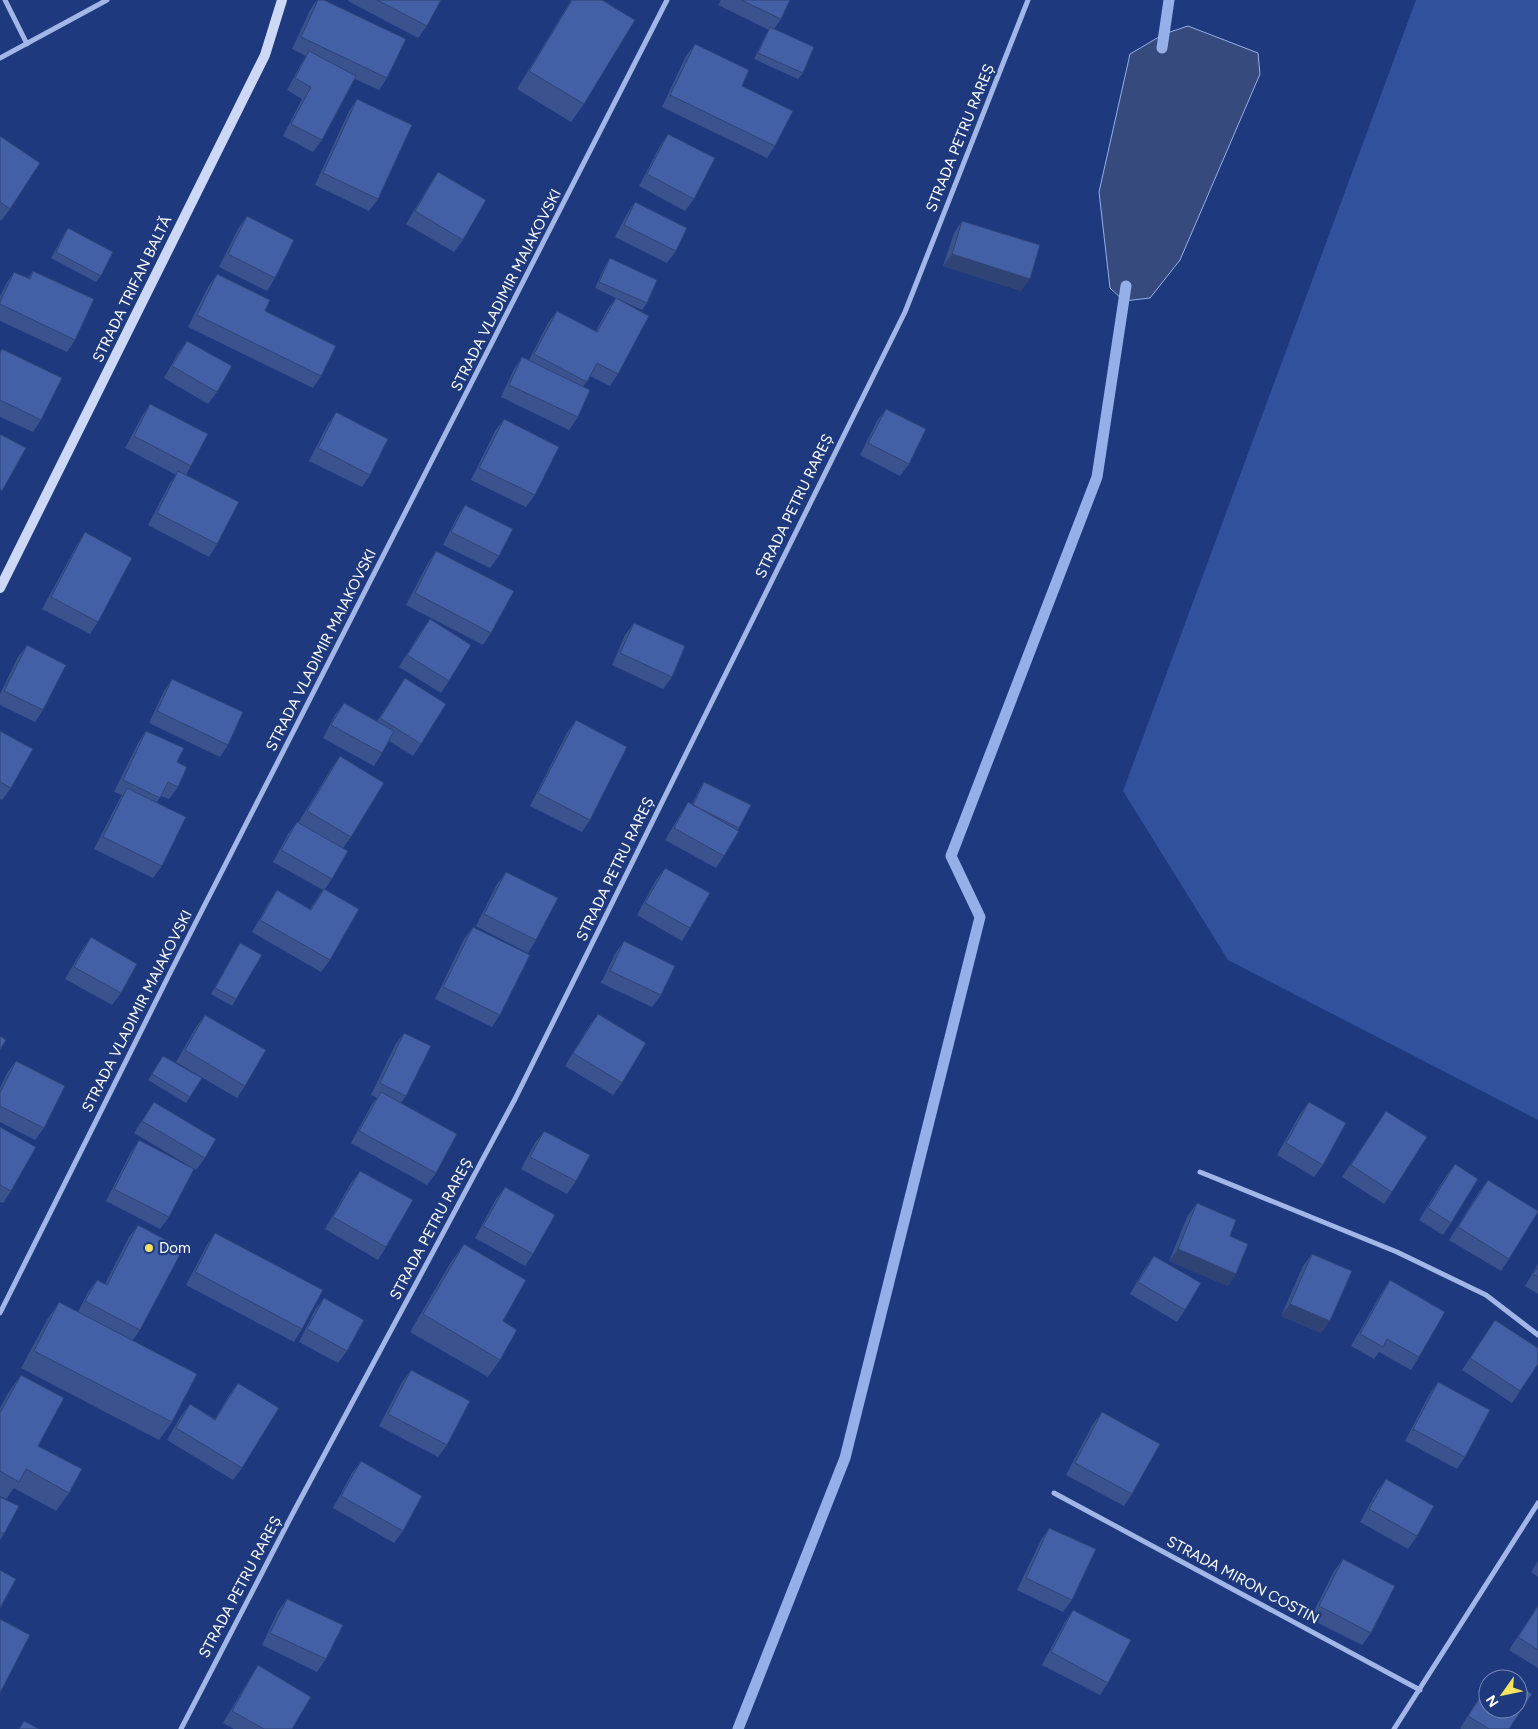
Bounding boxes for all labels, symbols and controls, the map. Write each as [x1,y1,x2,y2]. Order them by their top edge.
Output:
street label: STRADA PETRU RAREȘ [922,61,998,215]
street label: STRADA VLADIMIR MAIAKOVSKI [447,186,565,394]
street label: STRADA TRIFAN BALTĂ [89,213,175,365]
street label: STRADA PETRU RAREȘ [751,431,837,581]
street label: STRADA VLADIMIR MAIAKOVSKI [262,546,380,754]
street label: STRADA PETRU RAREȘ [572,794,658,944]
street label: STRADA VLADIMIR MAIAKOVSKI [78,907,196,1115]
street label: STRADA PETRU RAREȘ [386,1155,476,1303]
place label: Dom [159,1239,191,1257]
marker: Dom [143,1242,155,1254]
street label: STRADA PETRU RAREȘ [195,1513,285,1661]
street label: STRADA MIRON COSTIN [1164,1532,1322,1628]
north arrow [1478,1669,1528,1719]
text: N [1482,1692,1503,1710]

